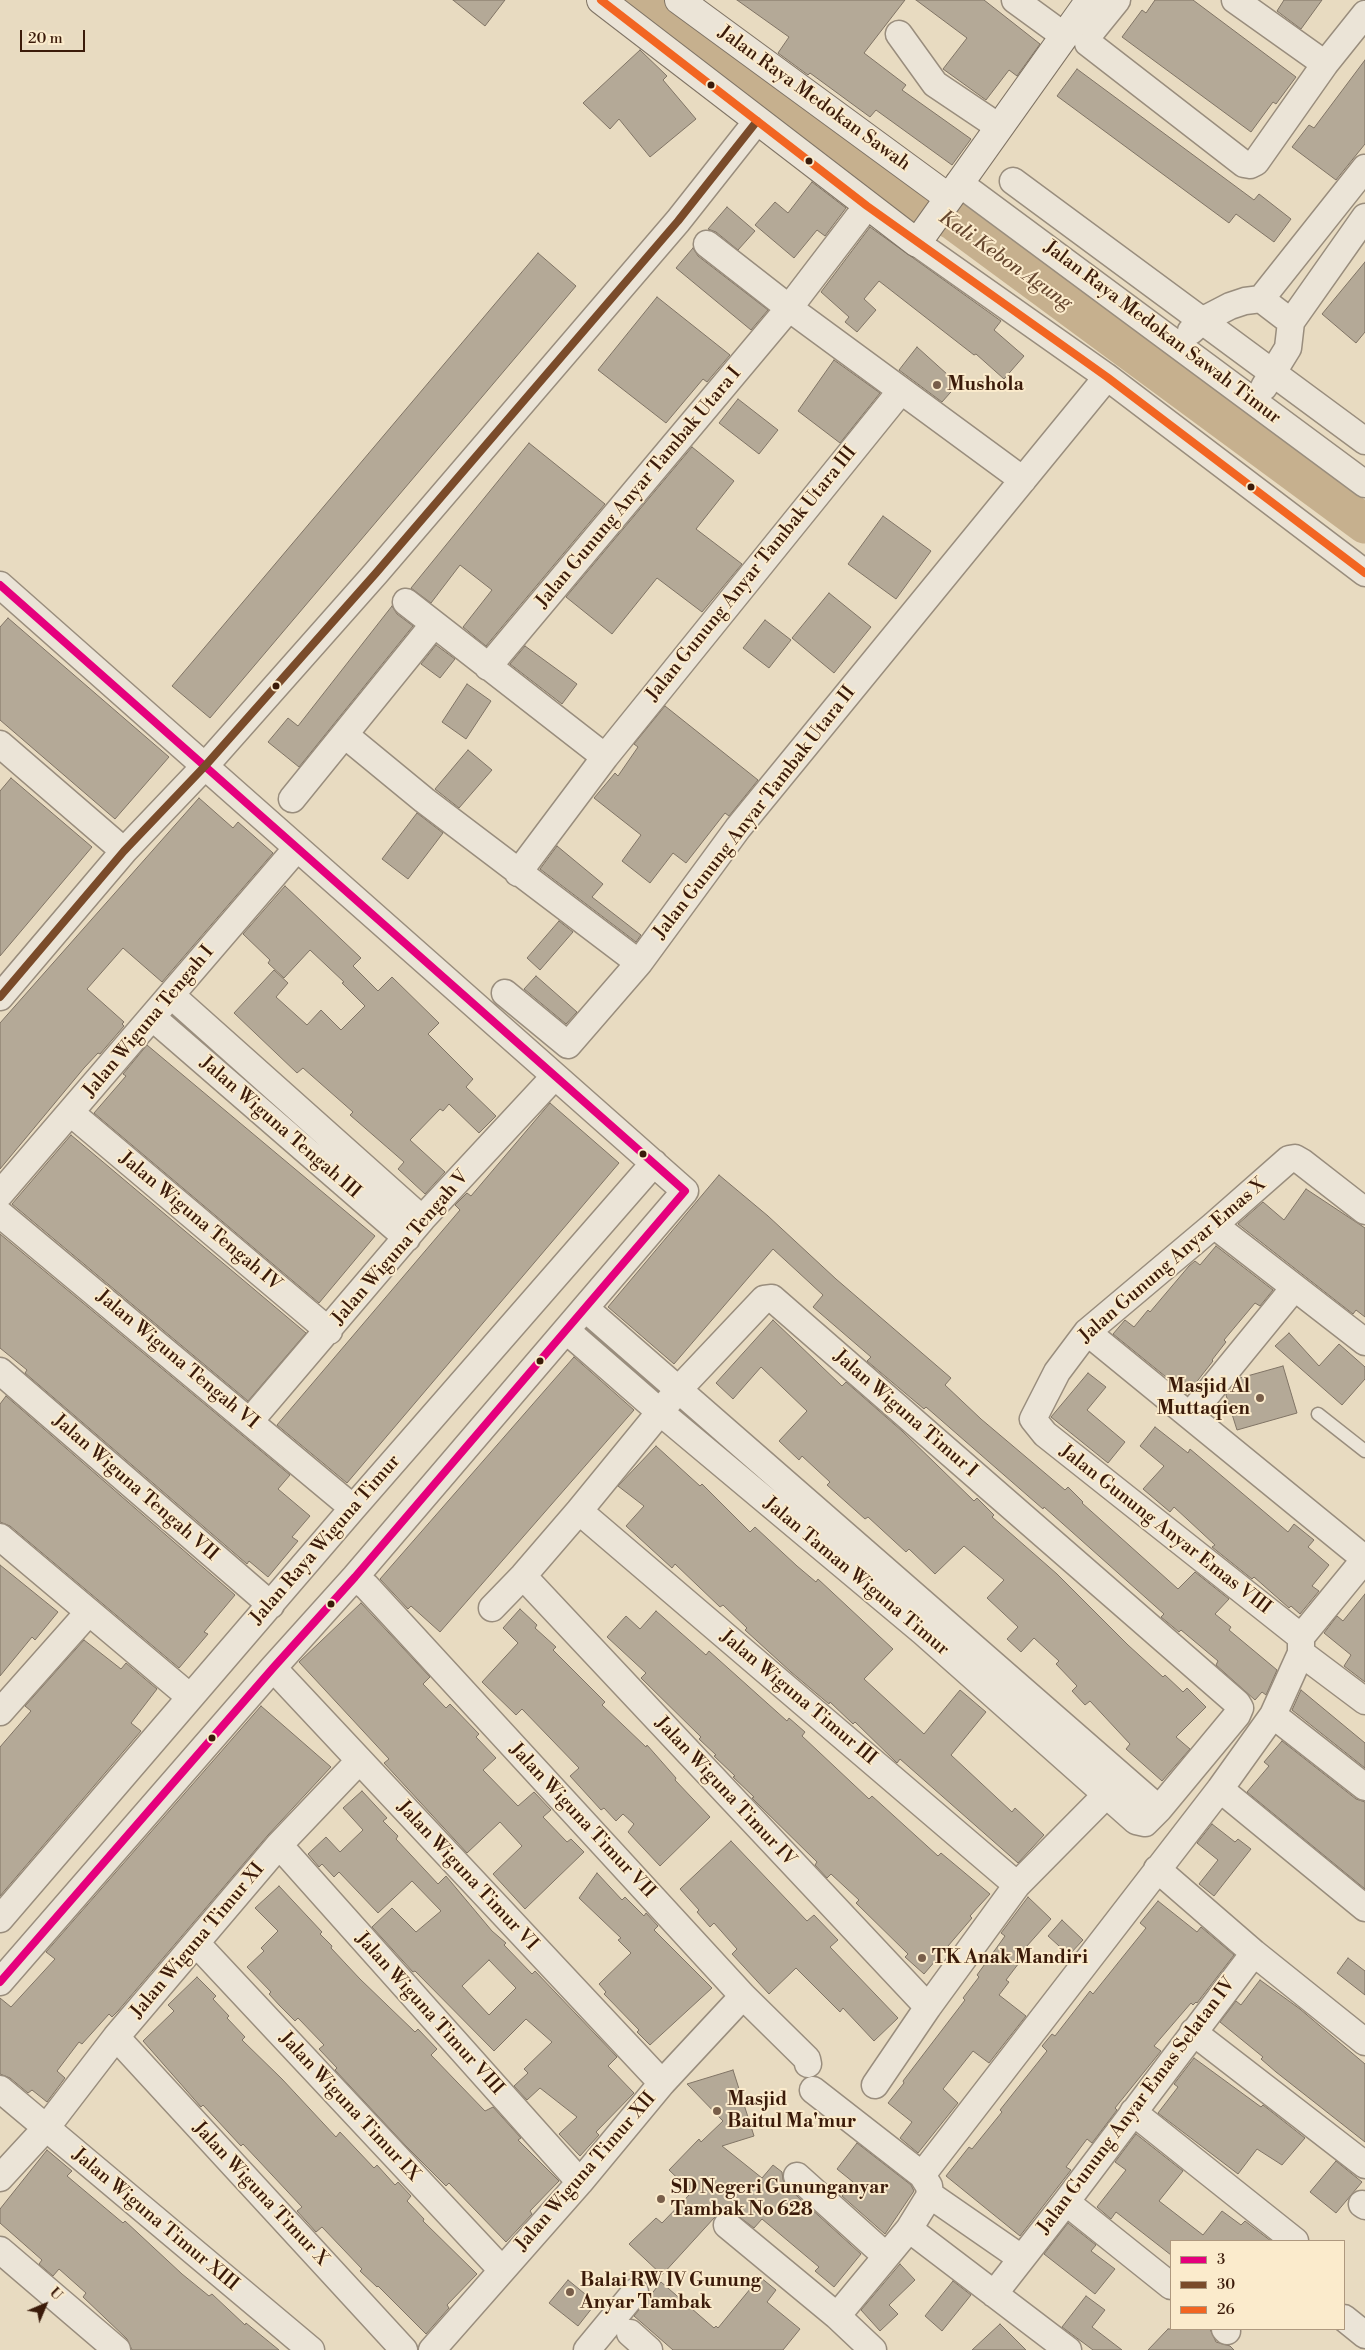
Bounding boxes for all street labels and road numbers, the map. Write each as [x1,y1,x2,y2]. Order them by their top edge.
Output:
street label: Jalan Raya Medokan Sawah [714,22,914,176]
street label: Jalan Raya Medokan Sawah Timur [1039,236,1285,430]
street label: Jalan Gunung Anyar Tambak Utara I [532,363,746,613]
street label: Jalan Gunung Anyar Tambak Utara III [642,442,862,706]
street label: Jalan Gunung Anyar Tambak Utara II [649,682,861,944]
street label: Jalan Wiguna Tengah I [79,942,219,1102]
street label: Jalan Wiguna Tengah III [195,1052,365,1204]
street label: Jalan Wiguna Tengah IV [114,1148,286,1296]
street label: Jalan Wiguna Tengah V [328,1166,474,1330]
street label: Jalan Gunung Anyar Emas X [1075,1174,1271,1348]
street label: Jalan Wiguna Tengah VI [91,1286,263,1434]
street label: Jalan Wiguna Timur I [829,1345,981,1483]
street label: Jalan Wiguna Tengah VII [48,1410,222,1566]
street label: Jalan Gunung Anyar Emas VIII [1055,1440,1275,1620]
street label: Jalan Raya Wiguna Timur [246,1450,406,1630]
street label: Jalan Taman Wiguna Timur [759,1493,953,1661]
street label: Jalan Wiguna Timur III [715,1626,881,1770]
street label: Jalan Wiguna Timur IV [650,1712,800,1872]
street label: Jalan Wiguna Timur VII [504,1739,660,1903]
street label: Jalan Wiguna Timur VI [392,1796,542,1956]
street label: Jalan Wiguna Timur XI [126,1859,270,2023]
street label: Jalan Wiguna Timur VIII [350,1928,508,2100]
street label: Jalan Gunung Anyar Emas Selatan IV [1033,1973,1241,2239]
street label: Jalan Wiguna Timur IX [274,2028,424,2186]
street label: Jalan Wiguna Timur XII [511,2088,661,2256]
street label: Jalan Wiguna Timur X [187,2117,333,2271]
street label: Jalan Wiguna Timur XIII [67,2144,243,2296]

